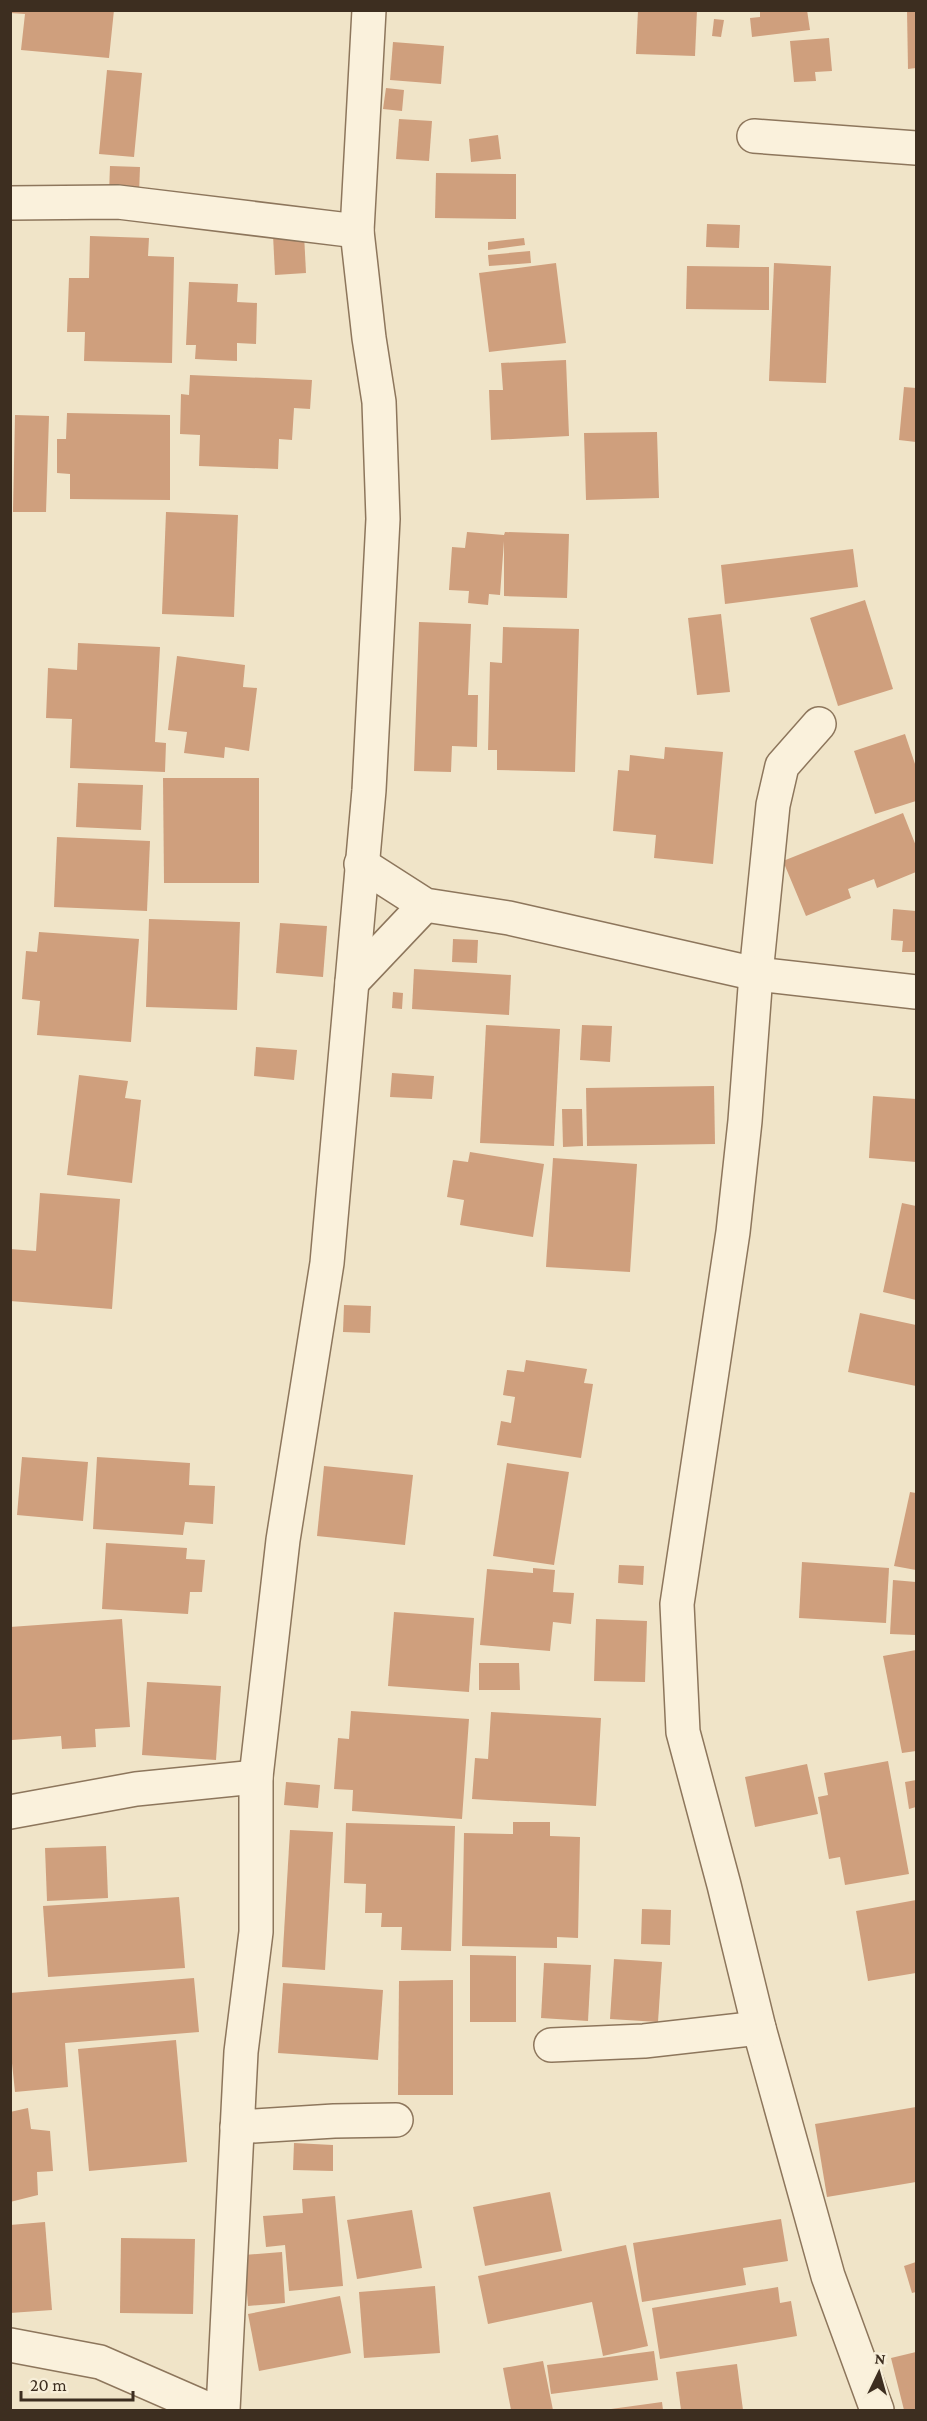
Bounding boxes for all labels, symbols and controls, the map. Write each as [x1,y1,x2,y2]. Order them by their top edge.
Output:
north arrow [849,2343,909,2403]
text: N [874,2350,887,2368]
scale bar [21,2364,134,2402]
text: 20 m [30,2375,67,2395]

